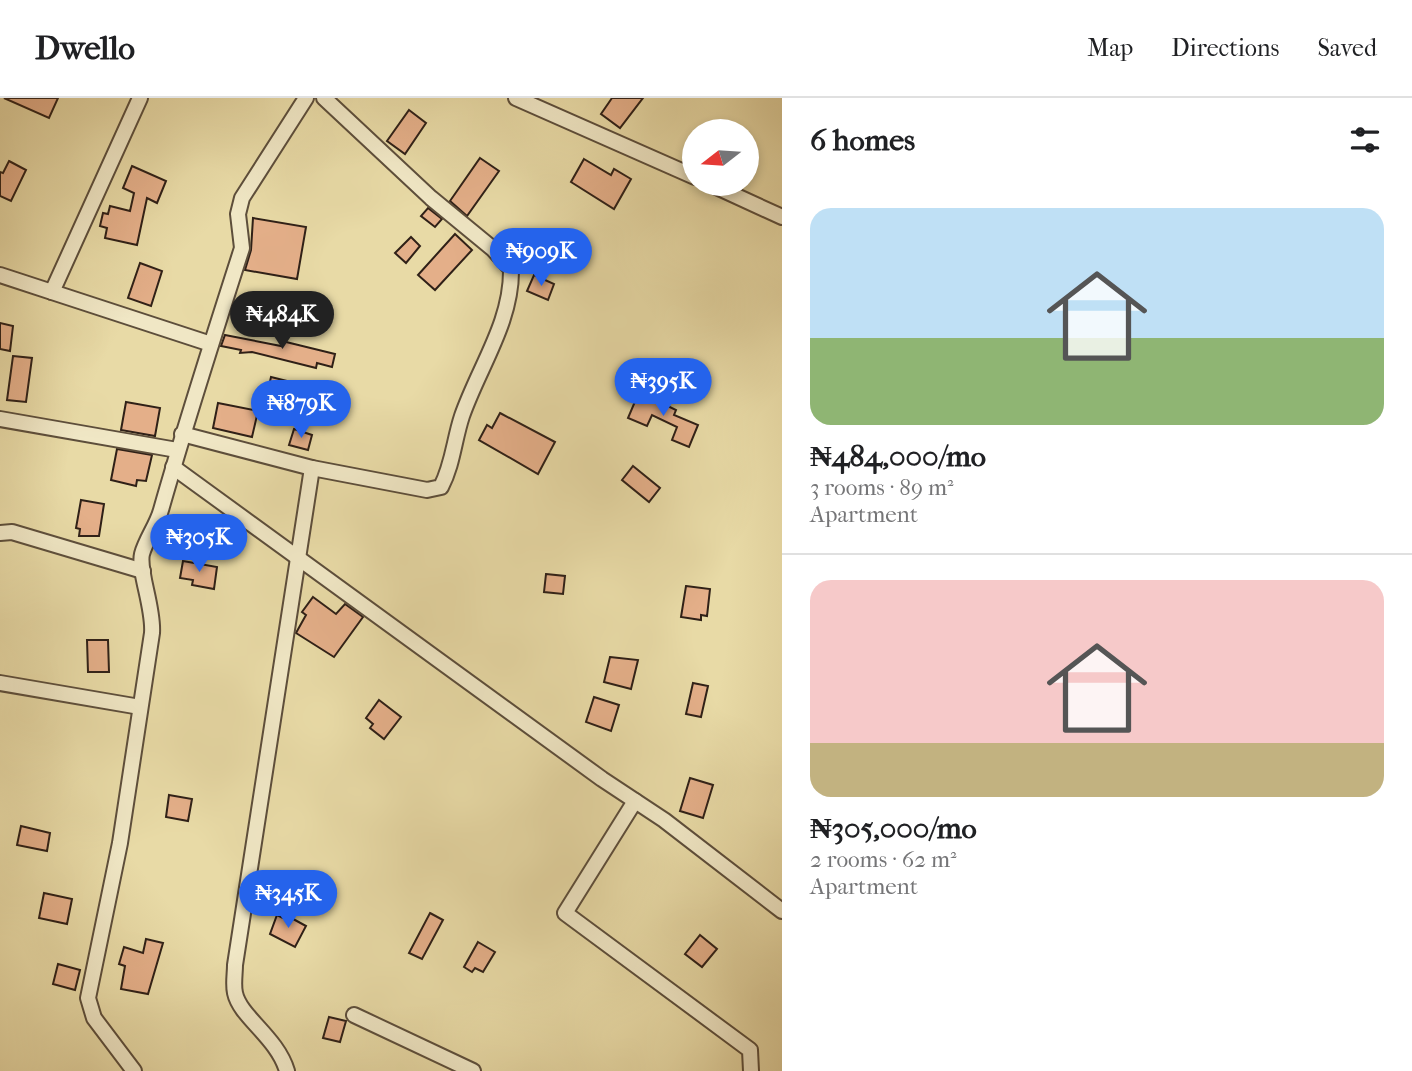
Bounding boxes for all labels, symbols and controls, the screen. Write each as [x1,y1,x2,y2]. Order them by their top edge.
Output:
text: Dwello [35,29,135,68]
text: Map [1087,34,1133,62]
text: Directions [1171,34,1279,62]
text: Saved [1317,34,1377,62]
north arrow [682,119,760,196]
map controls [682,119,759,196]
icon: filters [1346,121,1384,159]
text: 6 homes [810,123,915,158]
pin: ₦909K [492,228,590,288]
text: ₦909K [506,237,576,264]
icon: home [1034,253,1160,379]
pin: ₦484K [233,292,331,351]
text: ₦484K [246,300,318,327]
pin: ₦395K [614,358,712,418]
text: ₦395K [631,367,695,394]
pin: ₦879K [252,380,350,440]
text: ₦879K [267,389,335,416]
text: ₦484,000/mo [810,439,986,474]
text: 3 rooms · 89 m² [810,474,954,501]
text: Apartment [810,501,918,528]
pin: ₦305K [150,514,248,574]
text: ₦305K [166,523,232,550]
icon: home [1034,625,1160,751]
text: ₦305,000/mo [810,811,977,846]
text: 2 rooms · 62 m² [810,846,957,873]
pin: ₦345K [239,870,337,930]
text: Apartment [810,873,918,900]
text: ₦345K [255,879,321,906]

